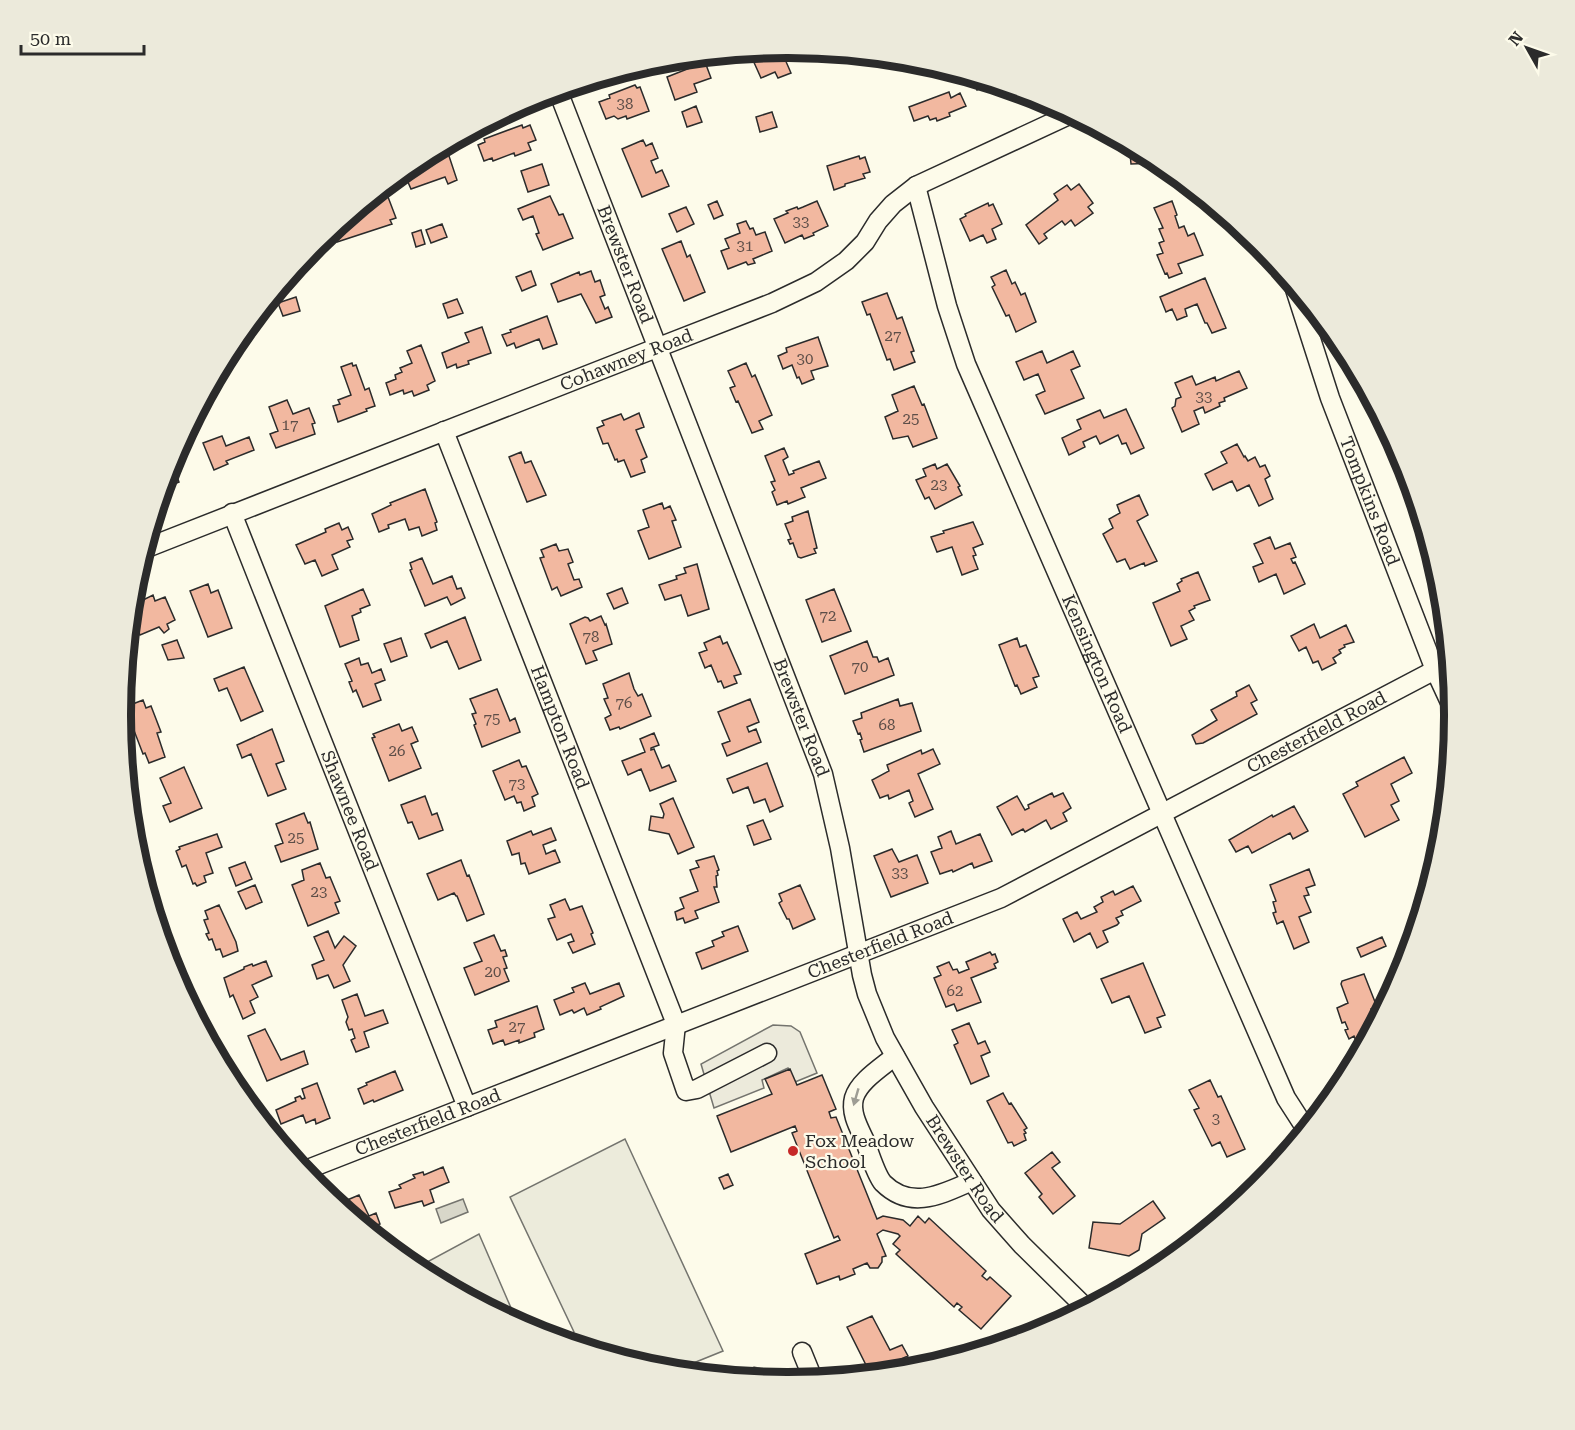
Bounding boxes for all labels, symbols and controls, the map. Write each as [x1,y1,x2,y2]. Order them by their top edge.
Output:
scale bar [21,18,144,56]
north arrow [1497,18,1557,78]
text: 50 m [30,28,71,49]
text: N [1505,28,1527,50]
house number: 38 [617,95,633,113]
street label: Brewster Road [593,202,658,327]
house number: 33 [793,213,809,231]
house number: 31 [737,237,753,255]
street label: Cohawney Road [557,324,696,395]
house number: 27 [885,327,901,345]
house number: 30 [797,350,813,368]
house number: 33 [1196,388,1212,406]
house number: 25 [903,410,919,428]
house number: 17 [282,416,298,434]
street label: Tompkins Road [1336,433,1405,569]
house number: 23 [931,476,947,494]
street label: Kensington Road [1058,591,1137,736]
house number: 72 [820,607,836,625]
house number: 78 [583,628,599,646]
street label: Brewster Road [769,655,834,780]
house number: 70 [852,658,868,676]
street label: Hampton Road [527,662,594,792]
street label: Chesterfield Road [1243,686,1390,777]
house number: 76 [616,694,632,712]
house number: 75 [484,710,500,728]
house number: 68 [879,716,895,734]
house number: 26 [389,742,405,760]
street label: Shawnee Road [317,747,384,874]
house number: 73 [509,775,525,793]
house number: 25 [288,829,304,847]
house number: 33 [892,864,908,882]
house number: 23 [311,883,327,901]
street label: Chesterfield Road [804,907,956,983]
house number: 20 [485,963,501,981]
house number: 62 [947,982,963,1000]
house number: 27 [509,1018,525,1036]
street label: Chesterfield Road [352,1084,504,1160]
one-way arrow [851,1088,860,1106]
house number: 3 [1212,1110,1220,1128]
street label: Brewster Road [922,1111,1009,1227]
place label: Fox Meadow School [805,1130,914,1172]
marker: Fox Meadow School [786,1144,800,1158]

